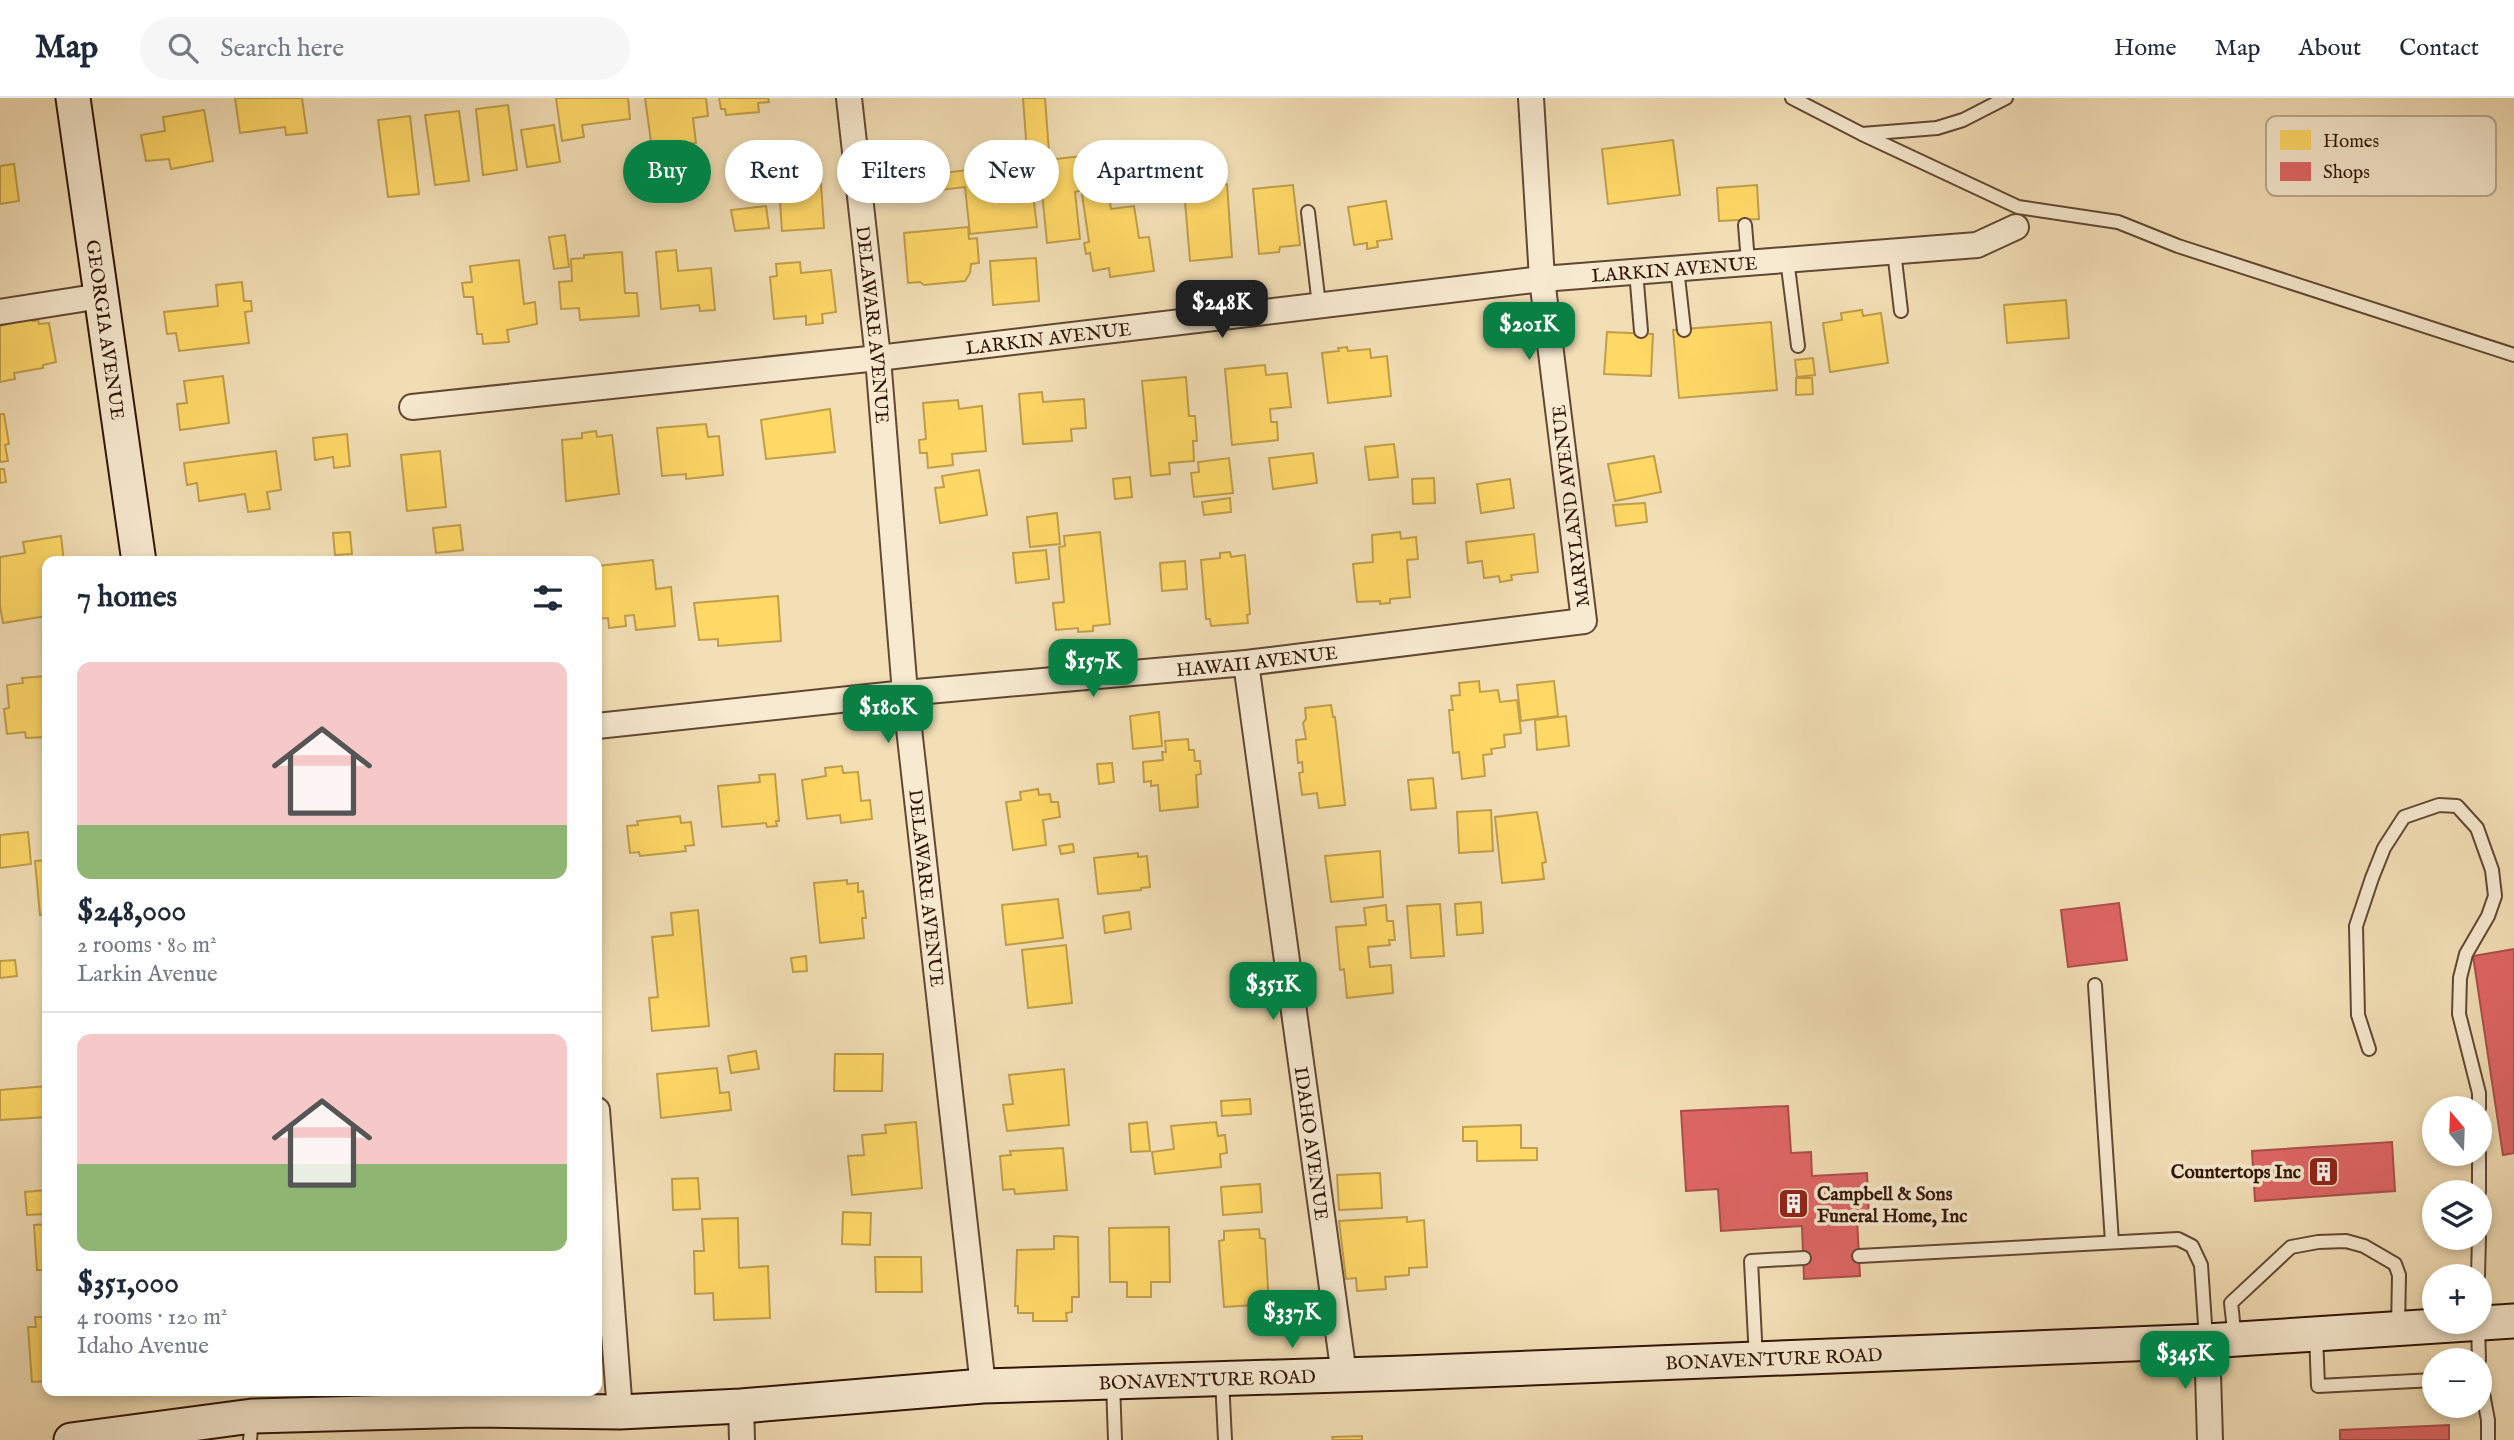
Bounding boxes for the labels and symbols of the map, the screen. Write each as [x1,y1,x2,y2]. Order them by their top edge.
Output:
legend [2266,116,2496,196]
text: Homes [2323,130,2379,154]
text: Shops [2323,161,2370,185]
street label: DELAWARE AVENUE [849,225,893,425]
street label: GEORGIA AVENUE [79,238,129,421]
street label: LARKIN AVENUE [1591,252,1758,289]
pin: $248K [1173,280,1271,340]
pin: $201K [1480,302,1578,362]
street label: LARKIN AVENUE [964,318,1133,361]
street label: MARYLAND AVENUE [1548,403,1596,608]
pin: $157K [1044,640,1142,699]
street label: HAWAII AVENUE [1175,642,1339,683]
pin: $180K [839,686,937,745]
street label: DELAWARE AVENUE [902,788,948,988]
pin: $351K [1224,962,1322,1022]
street label: IDAHO AVENUE [1288,1065,1333,1222]
north arrow [2422,1096,2492,1166]
building icon: Countertops Inc [2307,1154,2341,1188]
place label: Countertops Inc [2171,1161,2301,1185]
place label: Campbell & Sons Funeral Home, Inc [1817,1183,1967,1229]
building icon: Campbell & Sons Funeral Home, Inc [1777,1187,1811,1221]
pin: $337K [1243,1290,1341,1350]
pin: $345K [2136,1332,2234,1391]
street label: BONAVENTURE ROAD [1665,1344,1883,1377]
street label: BONAVENTURE ROAD [1098,1366,1316,1396]

